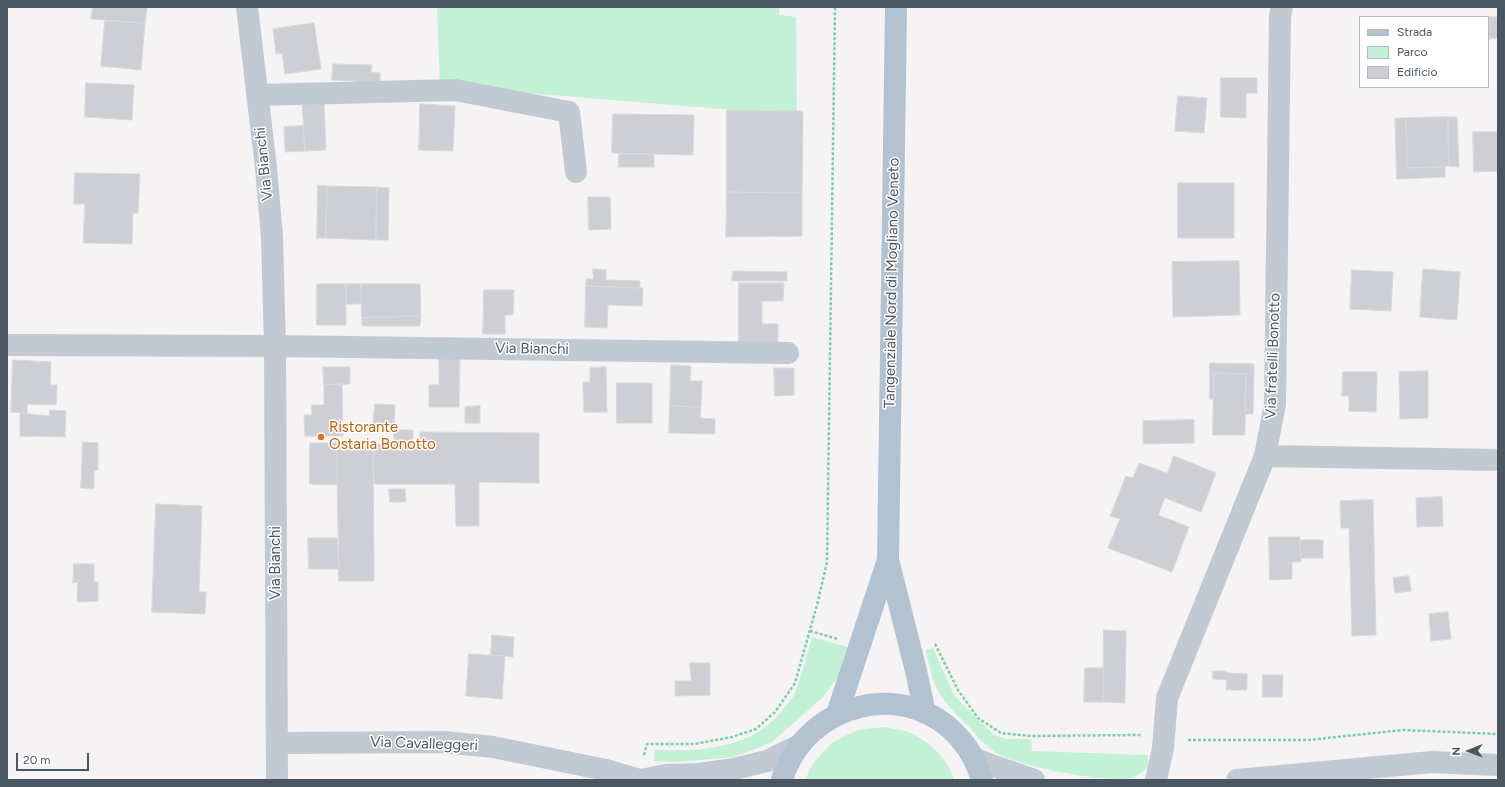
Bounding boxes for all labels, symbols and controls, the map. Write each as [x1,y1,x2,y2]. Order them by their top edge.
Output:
legend [1359,16,1489,88]
text: Strada [1397,25,1432,39]
text: Parco [1397,45,1427,59]
text: Edificio [1397,65,1437,79]
street label: Via Bianchi [251,126,277,202]
street label: Tangenziale Nord di Mogliano Veneto [881,158,903,408]
street label: Via fratelli Bonotto [1262,293,1284,419]
street label: Via Bianchi [495,339,569,359]
place label: Ristorante Ostaria Bonotto [329,419,436,454]
marker: Ristorante Ostaria Bonotto [316,432,326,442]
street label: Via Bianchi [267,526,285,600]
north arrow [1449,731,1489,771]
street label: Via Cavalleggeri [370,733,478,755]
scale bar [18,745,91,771]
text: N [1450,747,1463,756]
text: 20 m [23,753,51,767]

